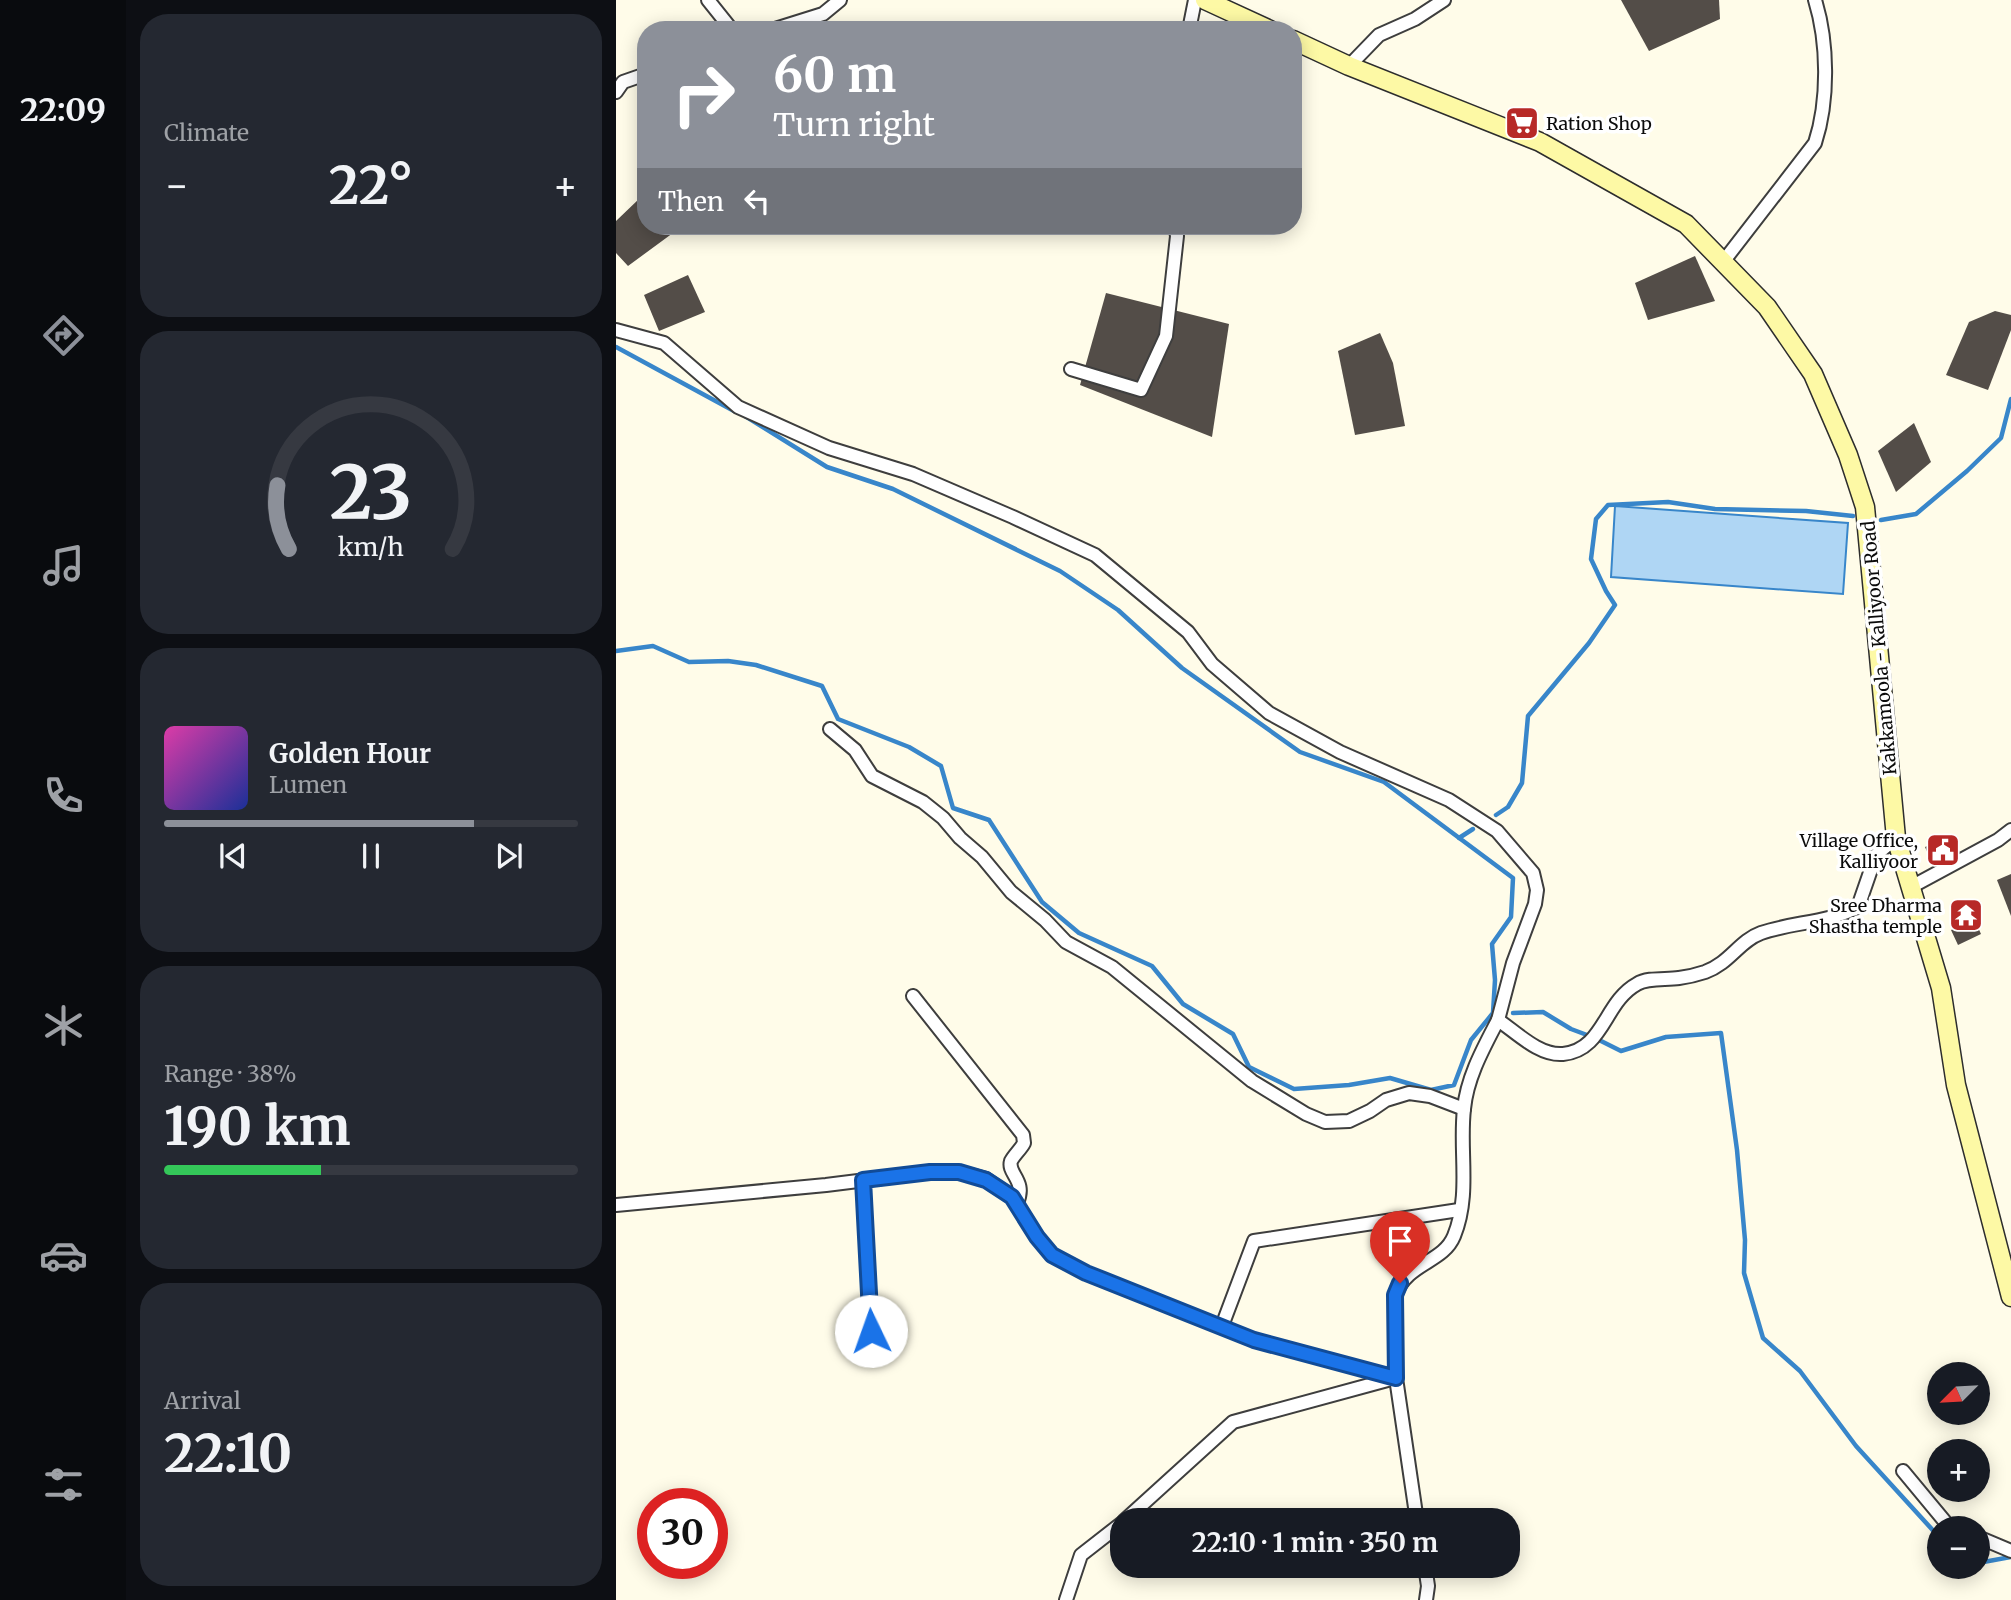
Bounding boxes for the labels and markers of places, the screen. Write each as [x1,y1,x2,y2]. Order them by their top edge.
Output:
supermarket icon: Ration Shop [1503,104,1541,142]
place label: Ration Shop [1546,112,1652,135]
place label: Village Office, Kalliyoor [1799,829,1918,873]
public building icon: Village Office, Kalliyoor [1924,831,1962,869]
place label: Sree Dharma Shastha temple [1809,894,1942,938]
temple icon: Sree Dharma Shastha temple [1947,896,1985,934]
pin [1370,1211,1430,1283]

